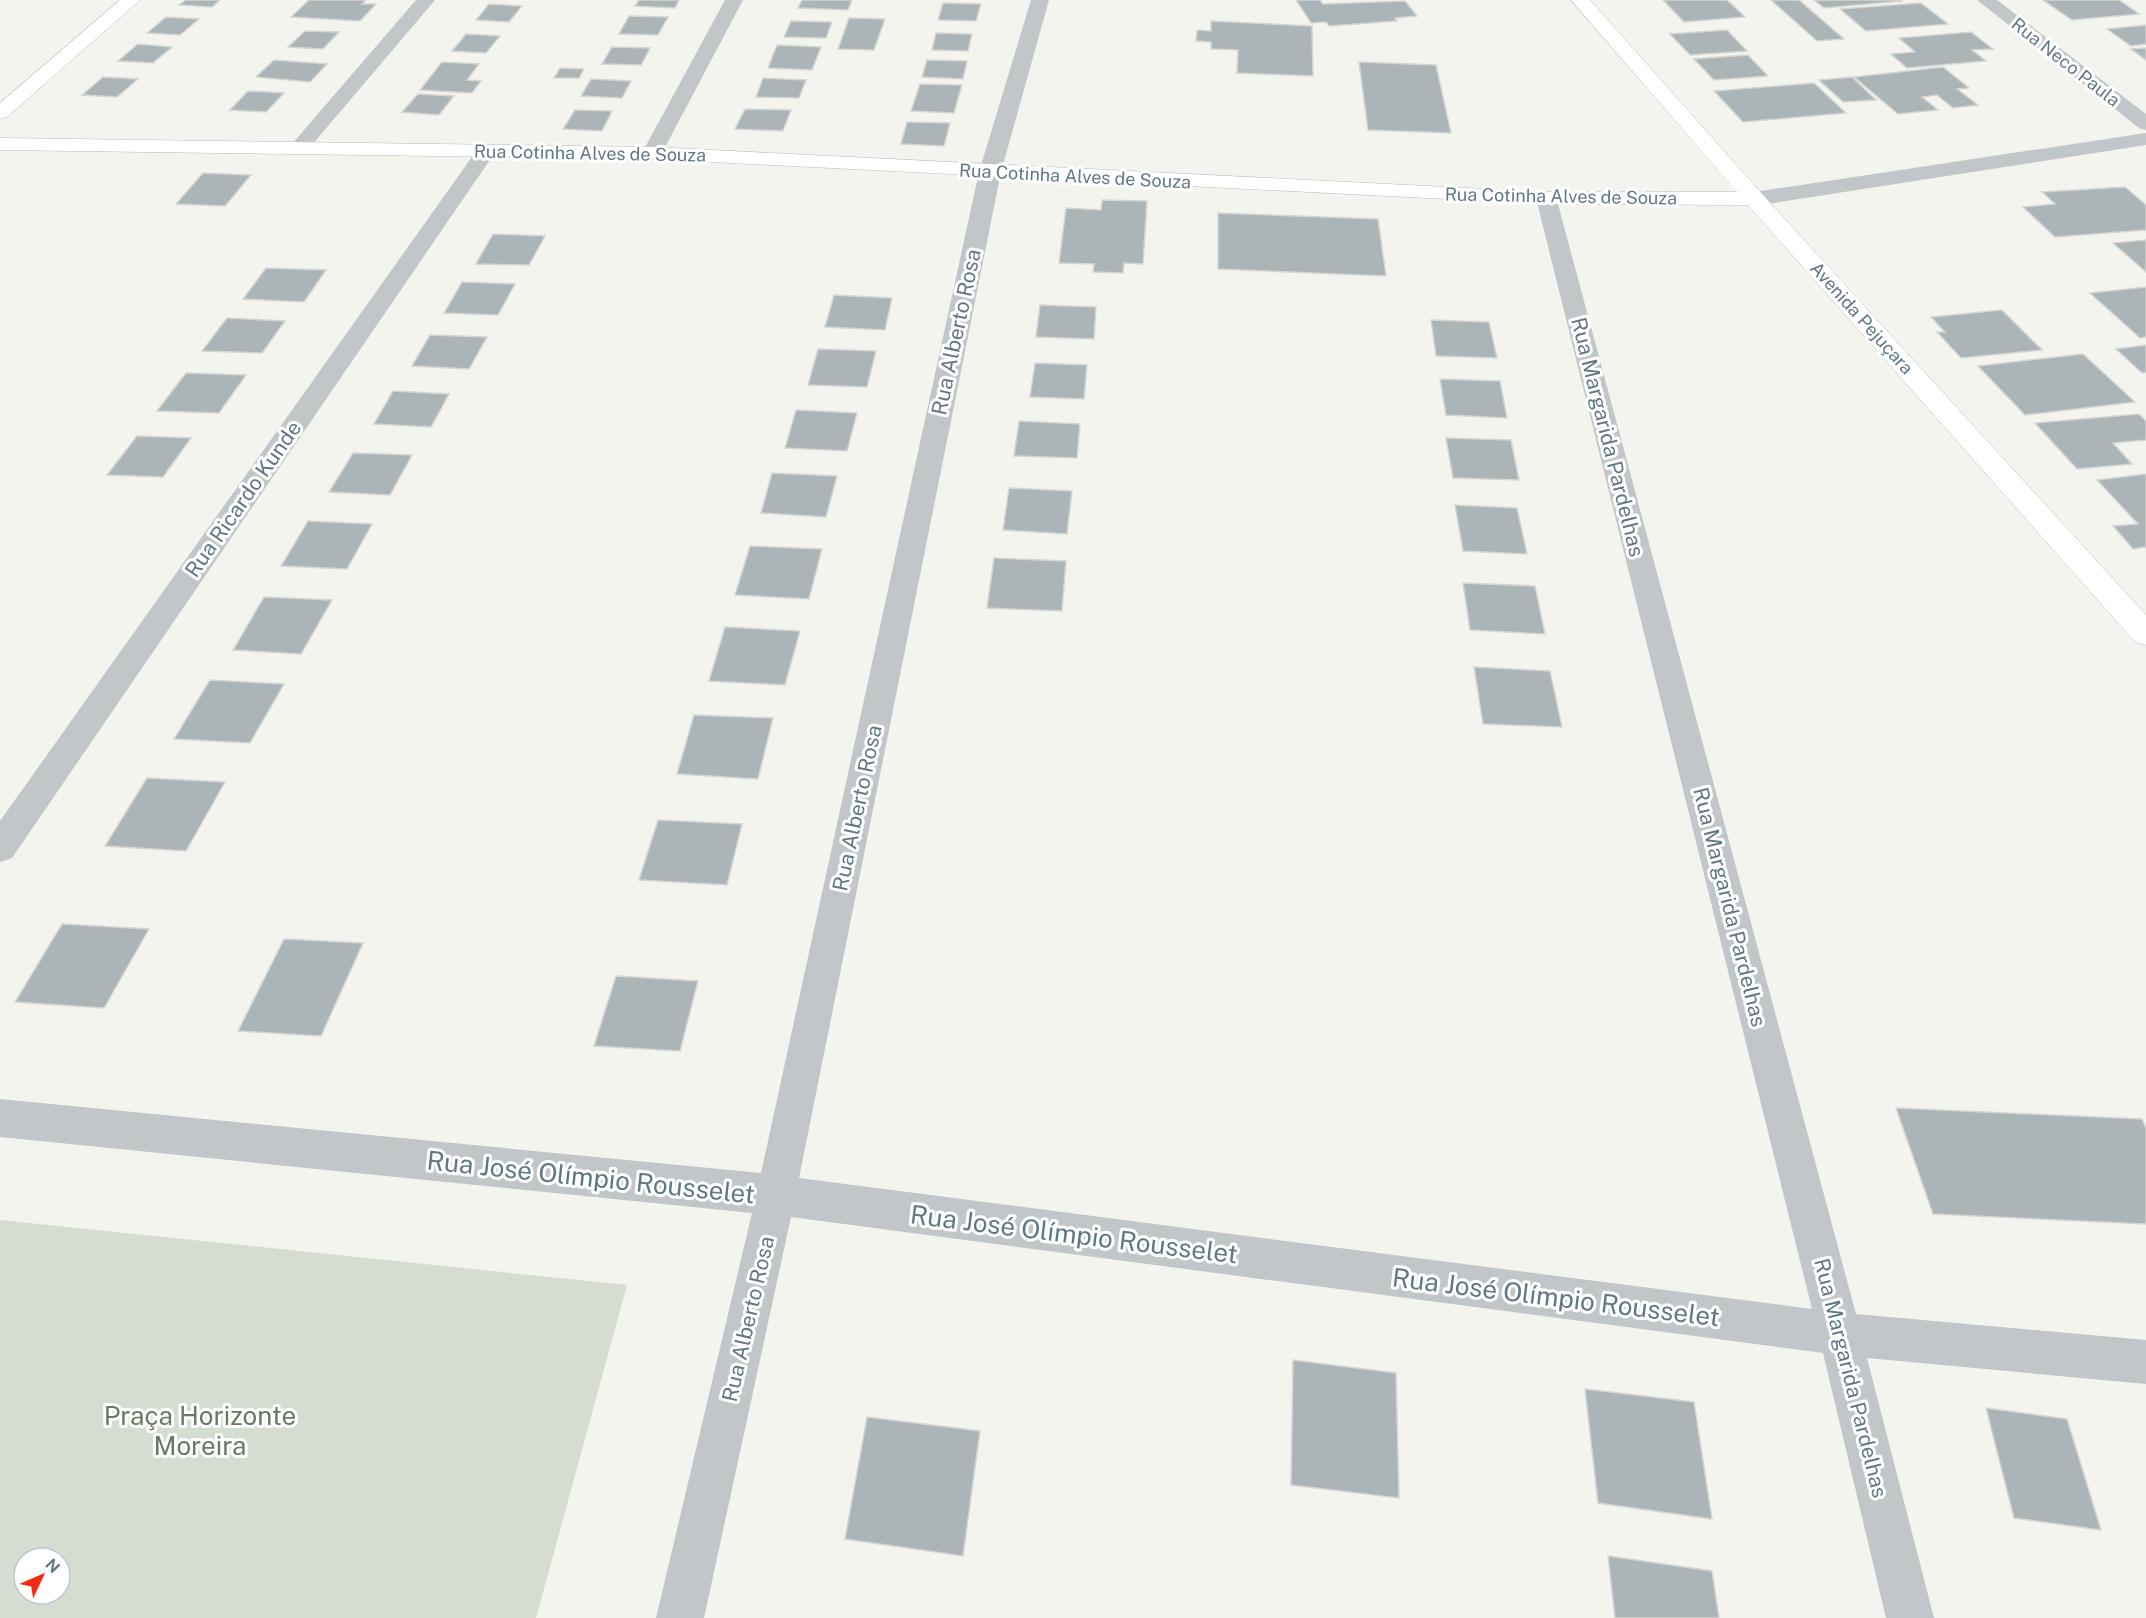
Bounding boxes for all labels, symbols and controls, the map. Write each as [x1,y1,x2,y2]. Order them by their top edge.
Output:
street label: Rua Neco Paula [2008,13,2124,111]
street label: Rua Cotinha Alves de Souza [474,140,706,166]
street label: Rua Cotinha Alves de Souza [959,159,1191,193]
street label: Rua Cotinha Alves de Souza [1445,183,1677,209]
street label: Rua Alberto Rosa [926,247,986,417]
street label: Avenida Pejuçara [1806,258,1918,378]
street label: Rua Margarida Pardelhas [1566,315,1650,559]
street label: Rua Ricardo Kunde [180,416,306,582]
street label: Rua Alberto Rosa [827,723,887,893]
street label: Rua Margarida Pardelhas [1688,785,1772,1029]
street label: Rua José Olímpio Rousselet [425,1144,757,1210]
street label: Rua José Olímpio Rousselet [909,1199,1239,1269]
street label: Rua Alberto Rosa [717,1234,779,1404]
street label: Rua Margarida Pardelhas [1809,1256,1893,1500]
street label: Rua José Olímpio Rousselet [1391,1262,1721,1332]
park label: Praça Horizonte Moreira [104,1400,296,1461]
north arrow [12,1546,72,1606]
text: N [41,1555,64,1577]

